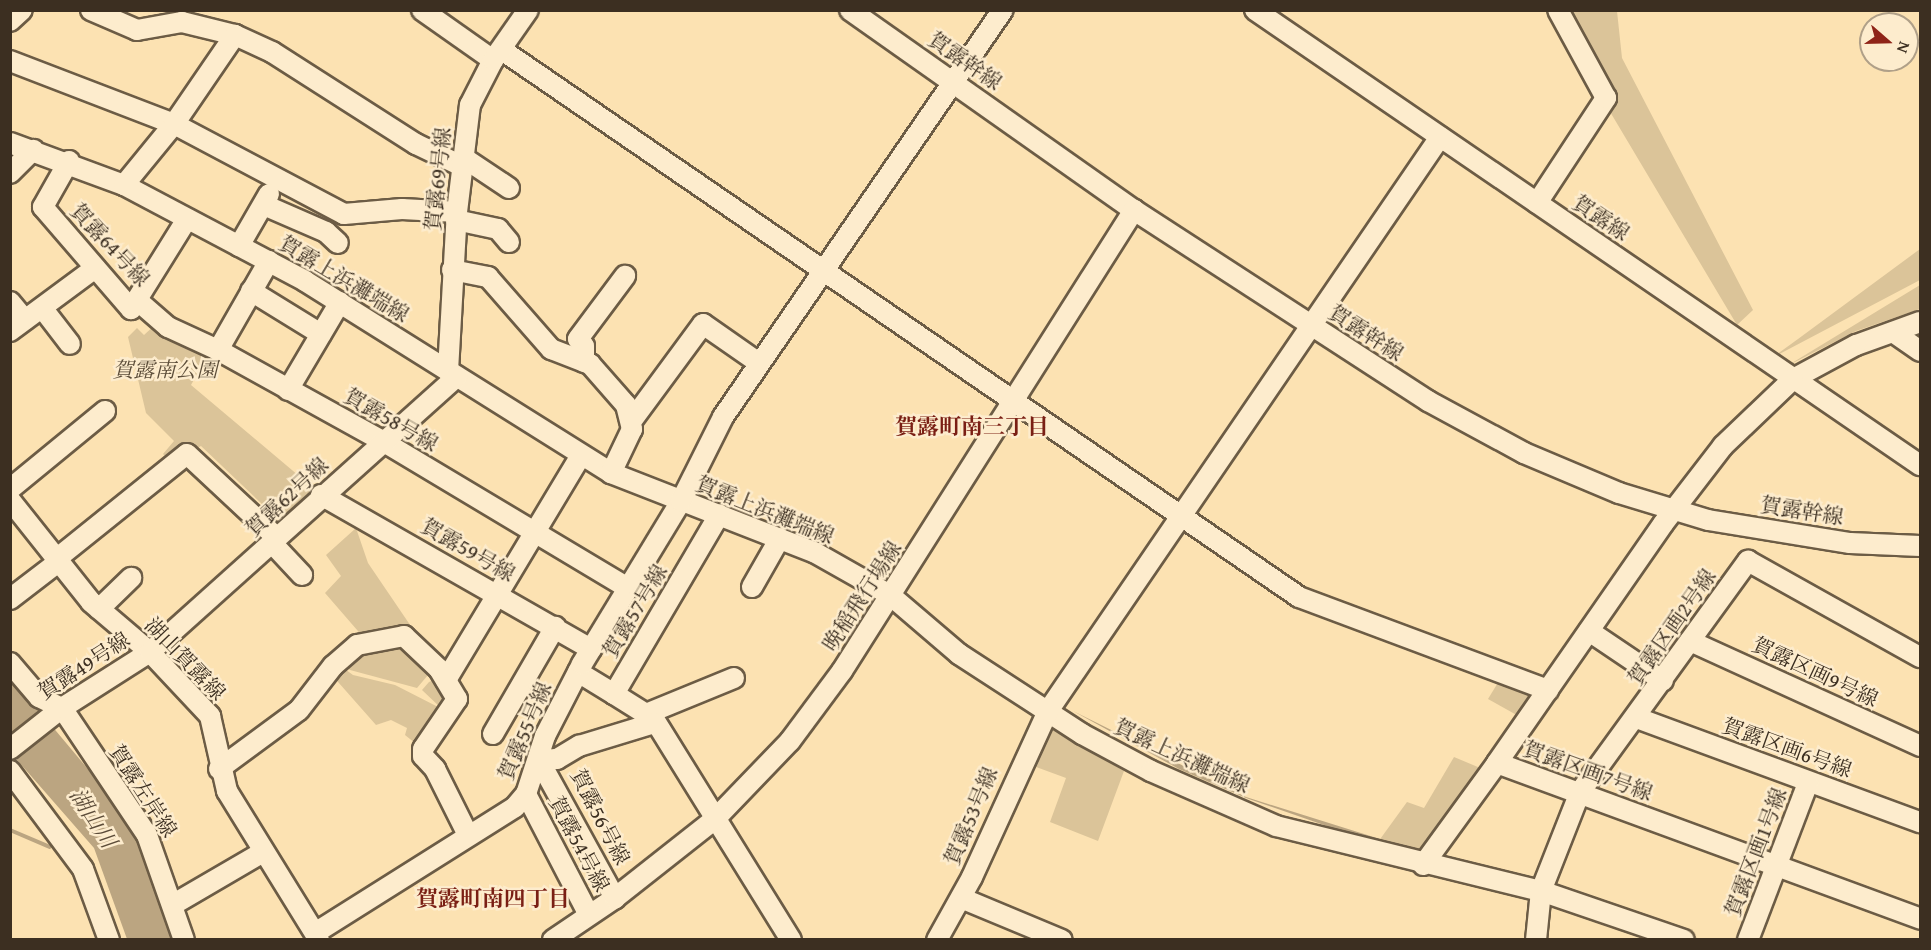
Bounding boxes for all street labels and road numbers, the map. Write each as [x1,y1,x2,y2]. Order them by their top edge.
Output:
street label: 賀露幹線 [923,27,1007,95]
street label: 賀露69号線 [420,126,456,232]
street label: 賀露線 [1568,190,1634,246]
street label: 賀露64号線 [65,198,155,292]
street label: 賀露上浜灘端線 [275,230,413,328]
street label: 賀露幹線 [1324,300,1408,366]
street label: 賀露58号線 [340,383,442,457]
street label: 賀露62号線 [240,452,334,542]
street label: 賀露上浜灘端線 [692,471,838,549]
street label: 賀露幹線 [1759,492,1845,530]
street label: 賀露59号線 [417,513,519,587]
street label: 晩稲飛行場線 [817,536,907,656]
street label: 賀露57号線 [597,560,673,662]
street label: 賀露区画2号線 [1623,564,1721,690]
street label: 湖山賀露線 [139,612,231,706]
street label: 賀露49号線 [33,627,135,705]
street label: 賀露区画9号線 [1748,632,1882,712]
street label: 賀露55号線 [493,678,557,784]
street label: 賀露区画6号線 [1719,713,1855,783]
street label: 賀露上浜灘端線 [1110,714,1254,798]
street label: 賀露区画7号線 [1520,736,1656,806]
street label: 賀露左岸線 [104,740,182,842]
street label: 賀露53号線 [939,763,1003,869]
street label: 賀露56号線 [565,765,635,869]
street label: 賀露区画1号線 [1720,784,1792,920]
street label: 賀露54号線 [543,792,615,896]

